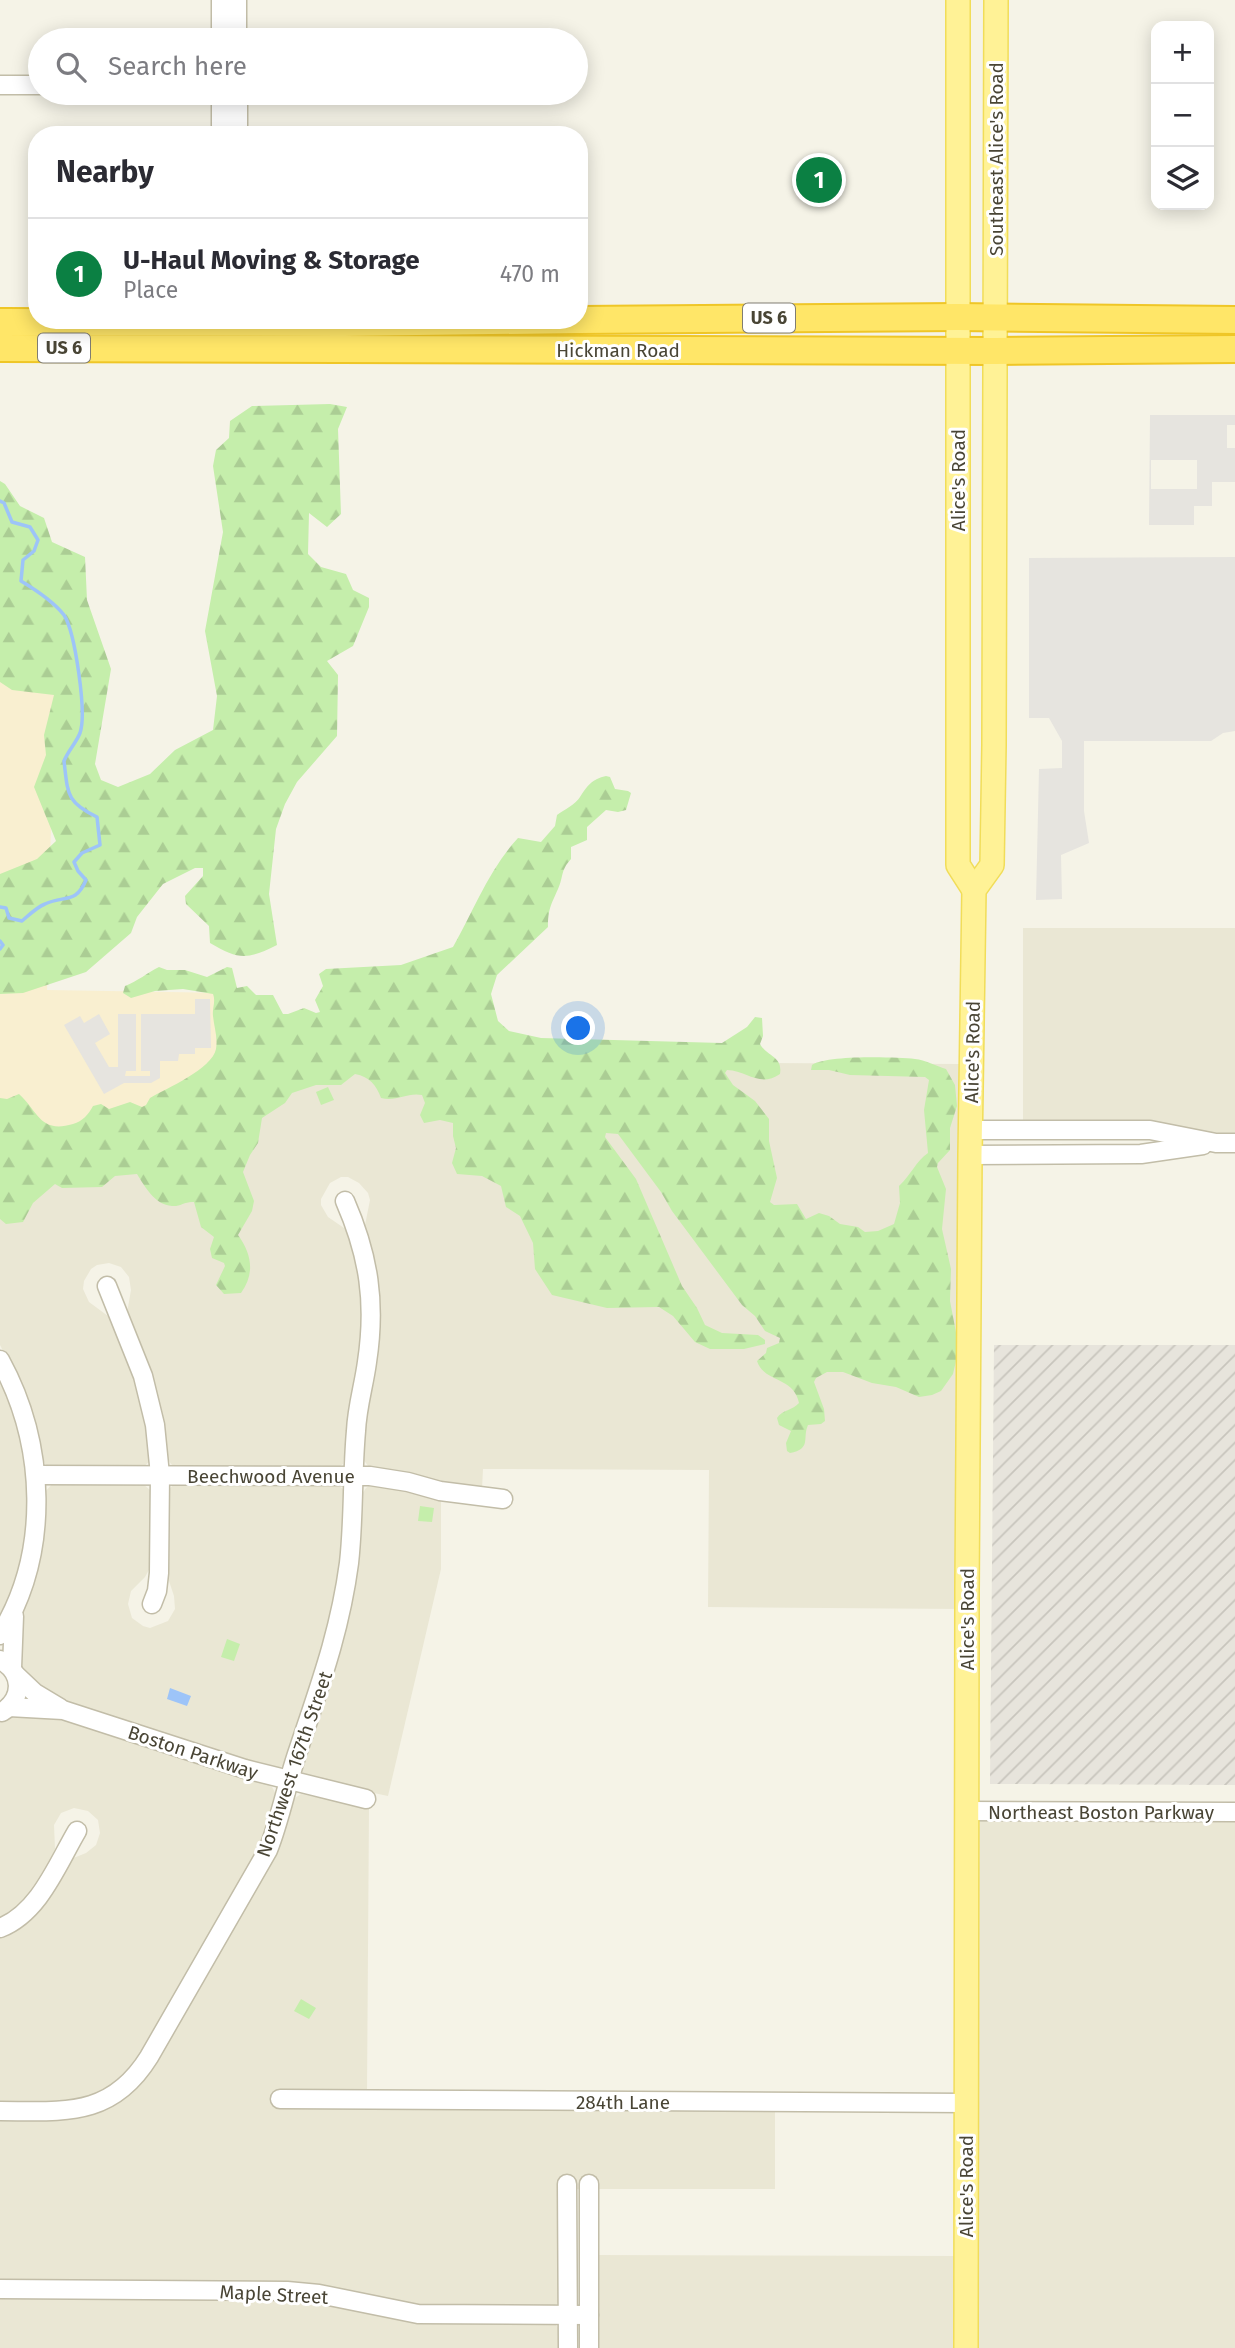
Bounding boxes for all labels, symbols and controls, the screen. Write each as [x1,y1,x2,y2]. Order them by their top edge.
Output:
map controls [1151,21,1214,210]
button: + [1151,21,1214,84]
search box [28,28,588,105]
icon: search [52,48,90,86]
text: Search here [108,51,247,82]
street label: Southeast Alice's Road [985,62,1008,256]
button: − [1151,84,1214,147]
button: layers [1151,147,1214,210]
text: Nearby [56,154,154,190]
pin: 1 [796,154,842,206]
text: U-Haul Moving & Storage [123,245,420,276]
text: 1 [74,260,84,288]
text: 470 m [500,260,560,288]
text: Place [123,276,178,304]
road number: US 6 [743,304,795,332]
road number: US 6 [38,334,90,362]
street label: Hickman Road [556,339,680,362]
street label: Alice's Road [947,429,970,531]
street label: Alice's Road [960,1001,985,1103]
your location [561,1011,595,1045]
street label: Beechwood Avenue [187,1465,355,1488]
street label: Alice's Road [956,1568,979,1670]
street label: Northwest 167th Street [252,1668,337,1860]
street label: Boston Parkway [125,1721,261,1785]
street label: Northeast Boston Parkway [988,1801,1215,1824]
street label: 284th Lane [576,2091,670,2114]
street label: Alice's Road [955,2135,978,2237]
street label: Maple Street [219,2280,329,2309]

